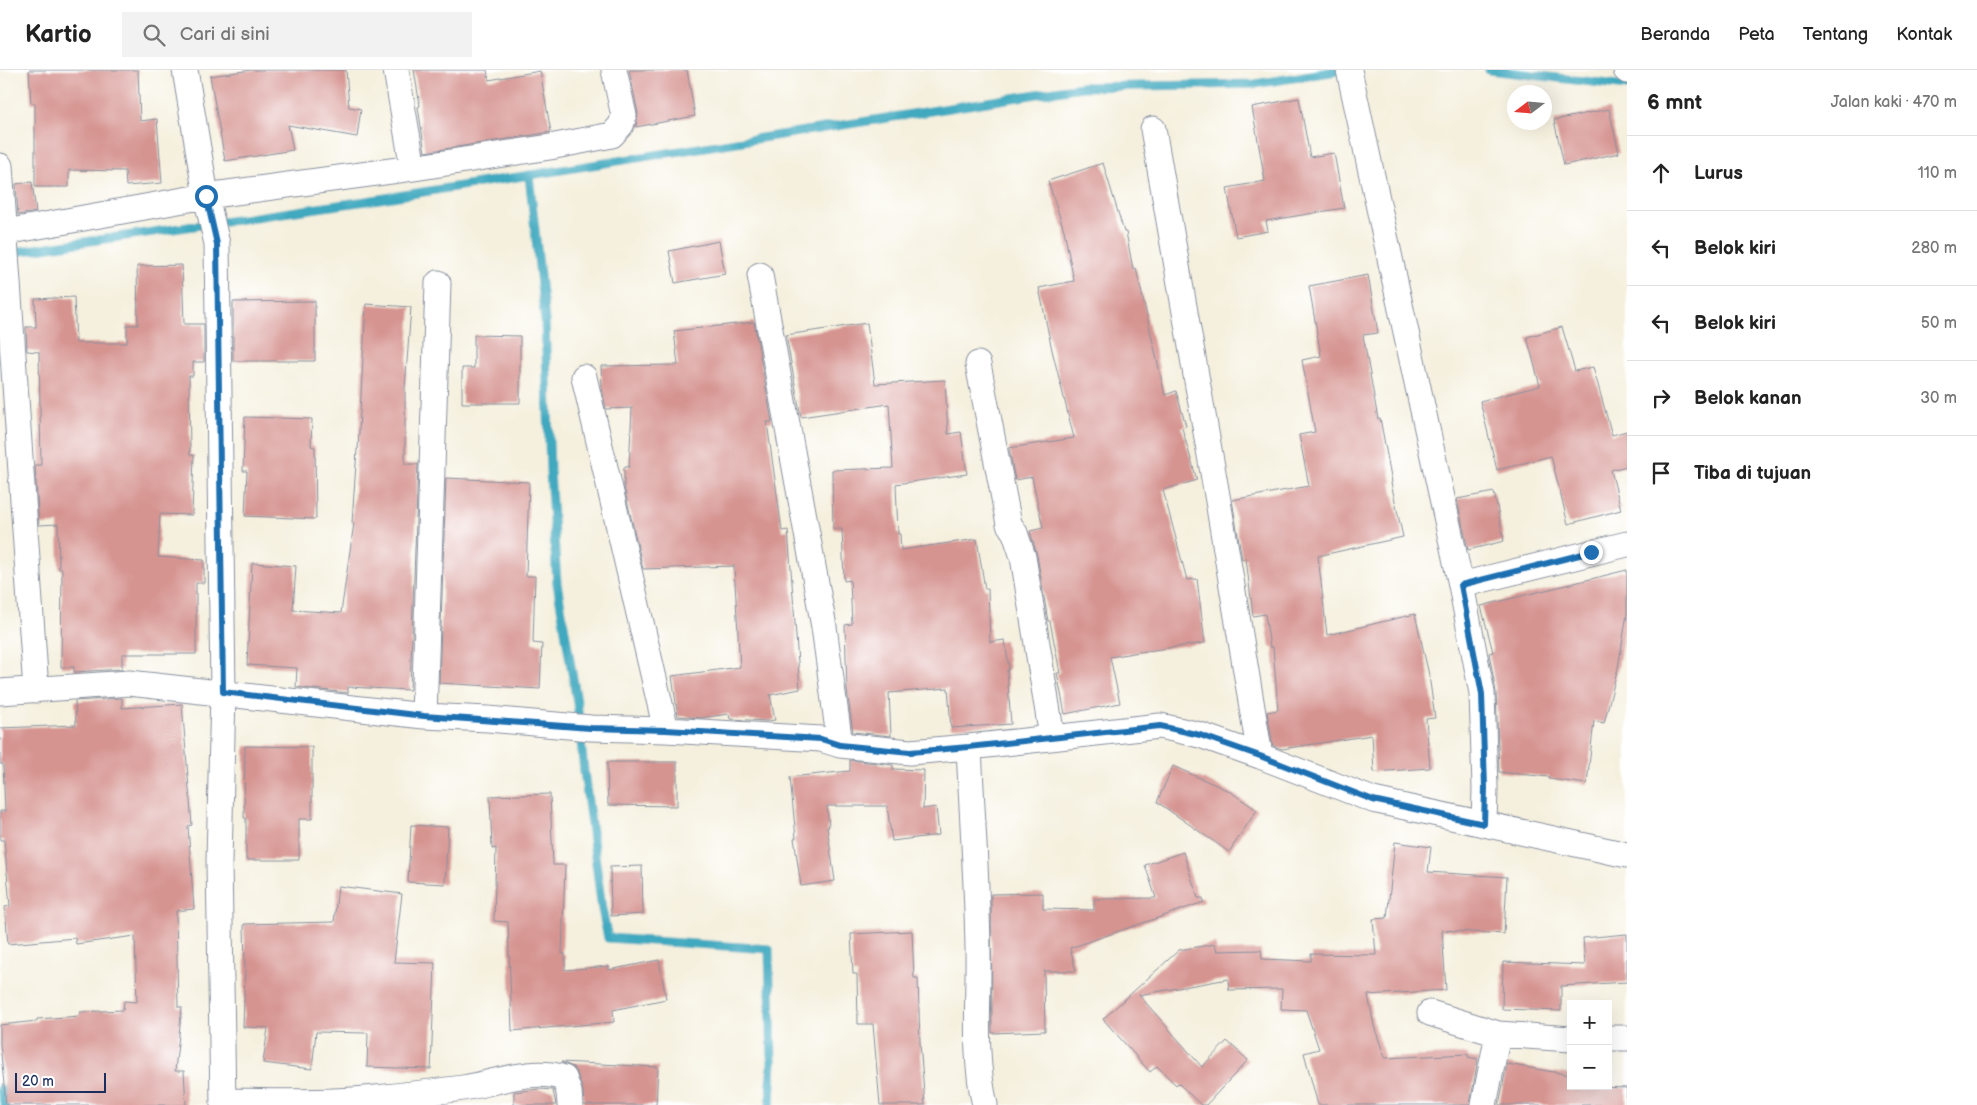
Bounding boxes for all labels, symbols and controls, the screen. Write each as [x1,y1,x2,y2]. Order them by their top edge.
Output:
search box [122,12,472,57]
text: Kartio [25,20,92,49]
icon: search [140,21,168,49]
text: Cari di sini [180,23,270,46]
text: Beranda [1640,24,1710,45]
text: Peta [1738,24,1775,45]
text: Tentang [1803,24,1868,45]
text: Kontak [1896,24,1952,45]
north arrow [1507,85,1552,130]
text: 6 mnt [1647,90,1702,115]
text: Jalan kaki · 470 m [1831,93,1957,112]
icon: ahead [1647,159,1675,187]
text: Lurus [1694,162,1743,185]
text: 110 m [1918,164,1957,183]
route start [195,185,218,208]
icon: left [1647,234,1675,262]
text: Belok kiri [1694,237,1776,260]
text: 280 m [1911,239,1957,258]
icon: left [1647,309,1675,337]
text: Belok kiri [1694,312,1776,335]
text: 50 m [1921,314,1957,333]
icon: right [1647,384,1675,412]
text: Belok kanan [1694,387,1802,410]
text: 30 m [1920,389,1957,408]
icon: arrive [1647,459,1675,487]
text: Tiba di tujuan [1694,462,1811,485]
route end [1580,541,1603,564]
map controls [1567,1000,1612,1090]
button: + [1567,1000,1612,1045]
button: − [1567,1045,1612,1090]
scale bar [15,1070,106,1093]
text: 20 m [22,1073,54,1090]

